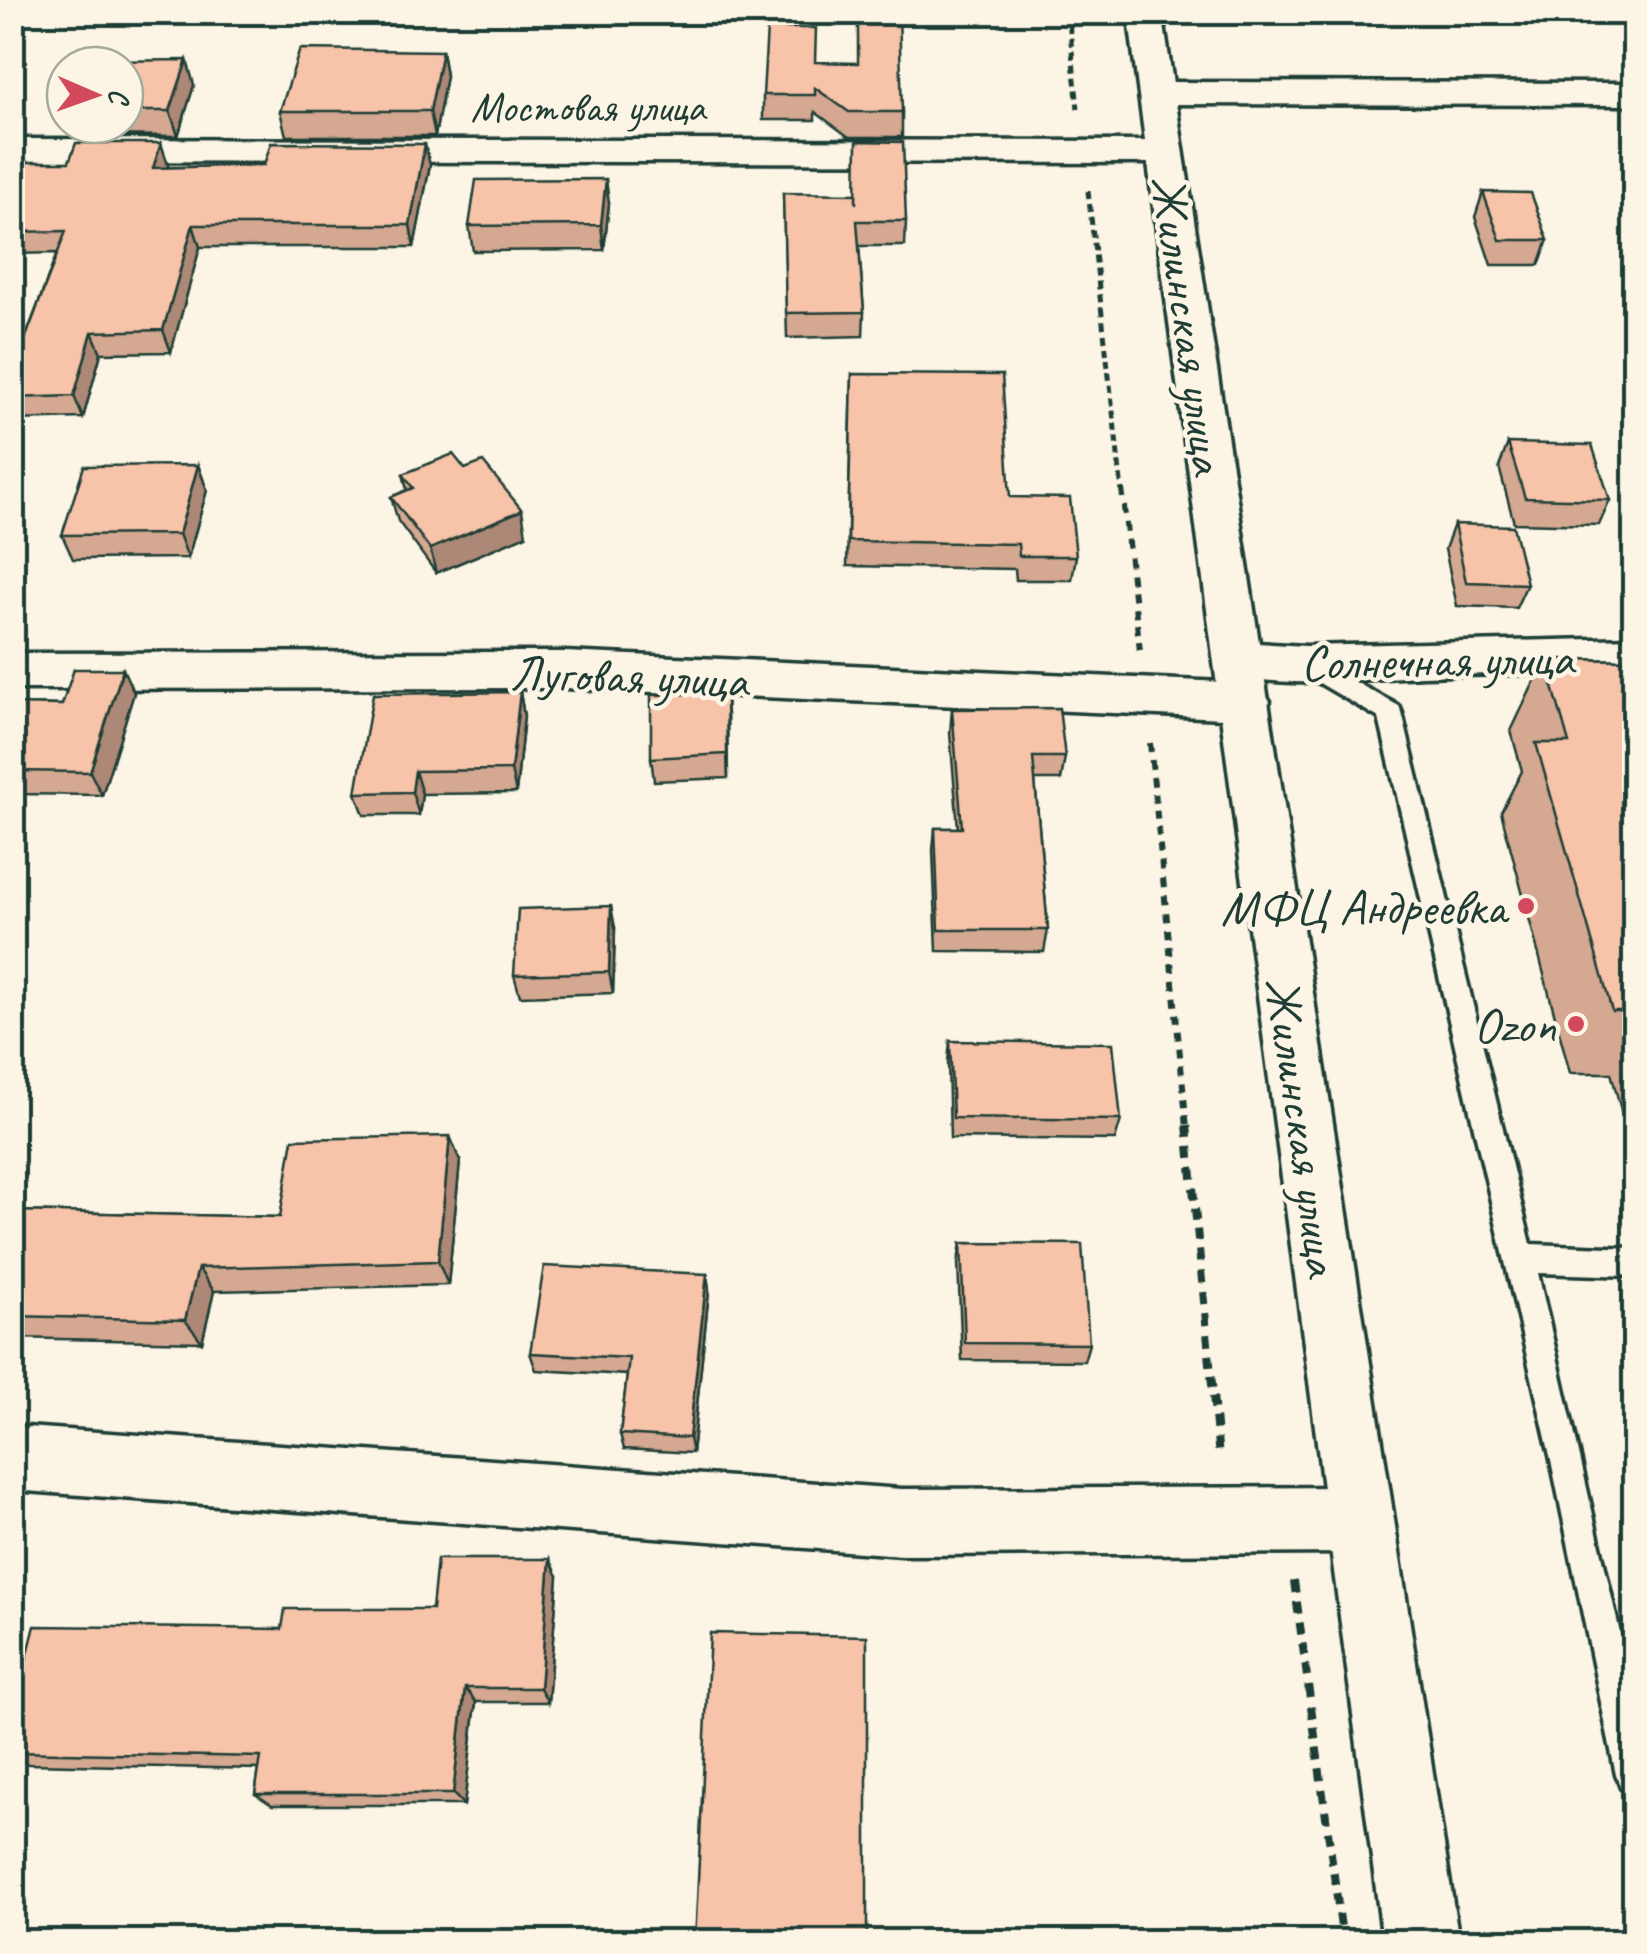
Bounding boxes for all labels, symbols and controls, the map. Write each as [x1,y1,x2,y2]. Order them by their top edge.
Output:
north arrow [45,45,145,145]
street label: Мостовая улица [471,81,708,134]
text: С [102,88,137,107]
street label: Жилинская улица [1136,171,1241,481]
street label: Солнечная улица [1300,627,1577,694]
street label: Луговая улица [509,641,752,712]
place label: МФЦ Андреевка [1221,876,1510,939]
marker: МФЦ Андреевка [1515,895,1537,917]
street label: Жилинская улица [1250,973,1355,1283]
place label: Ozon [1474,994,1556,1057]
marker: Ozon [1565,1013,1587,1035]

